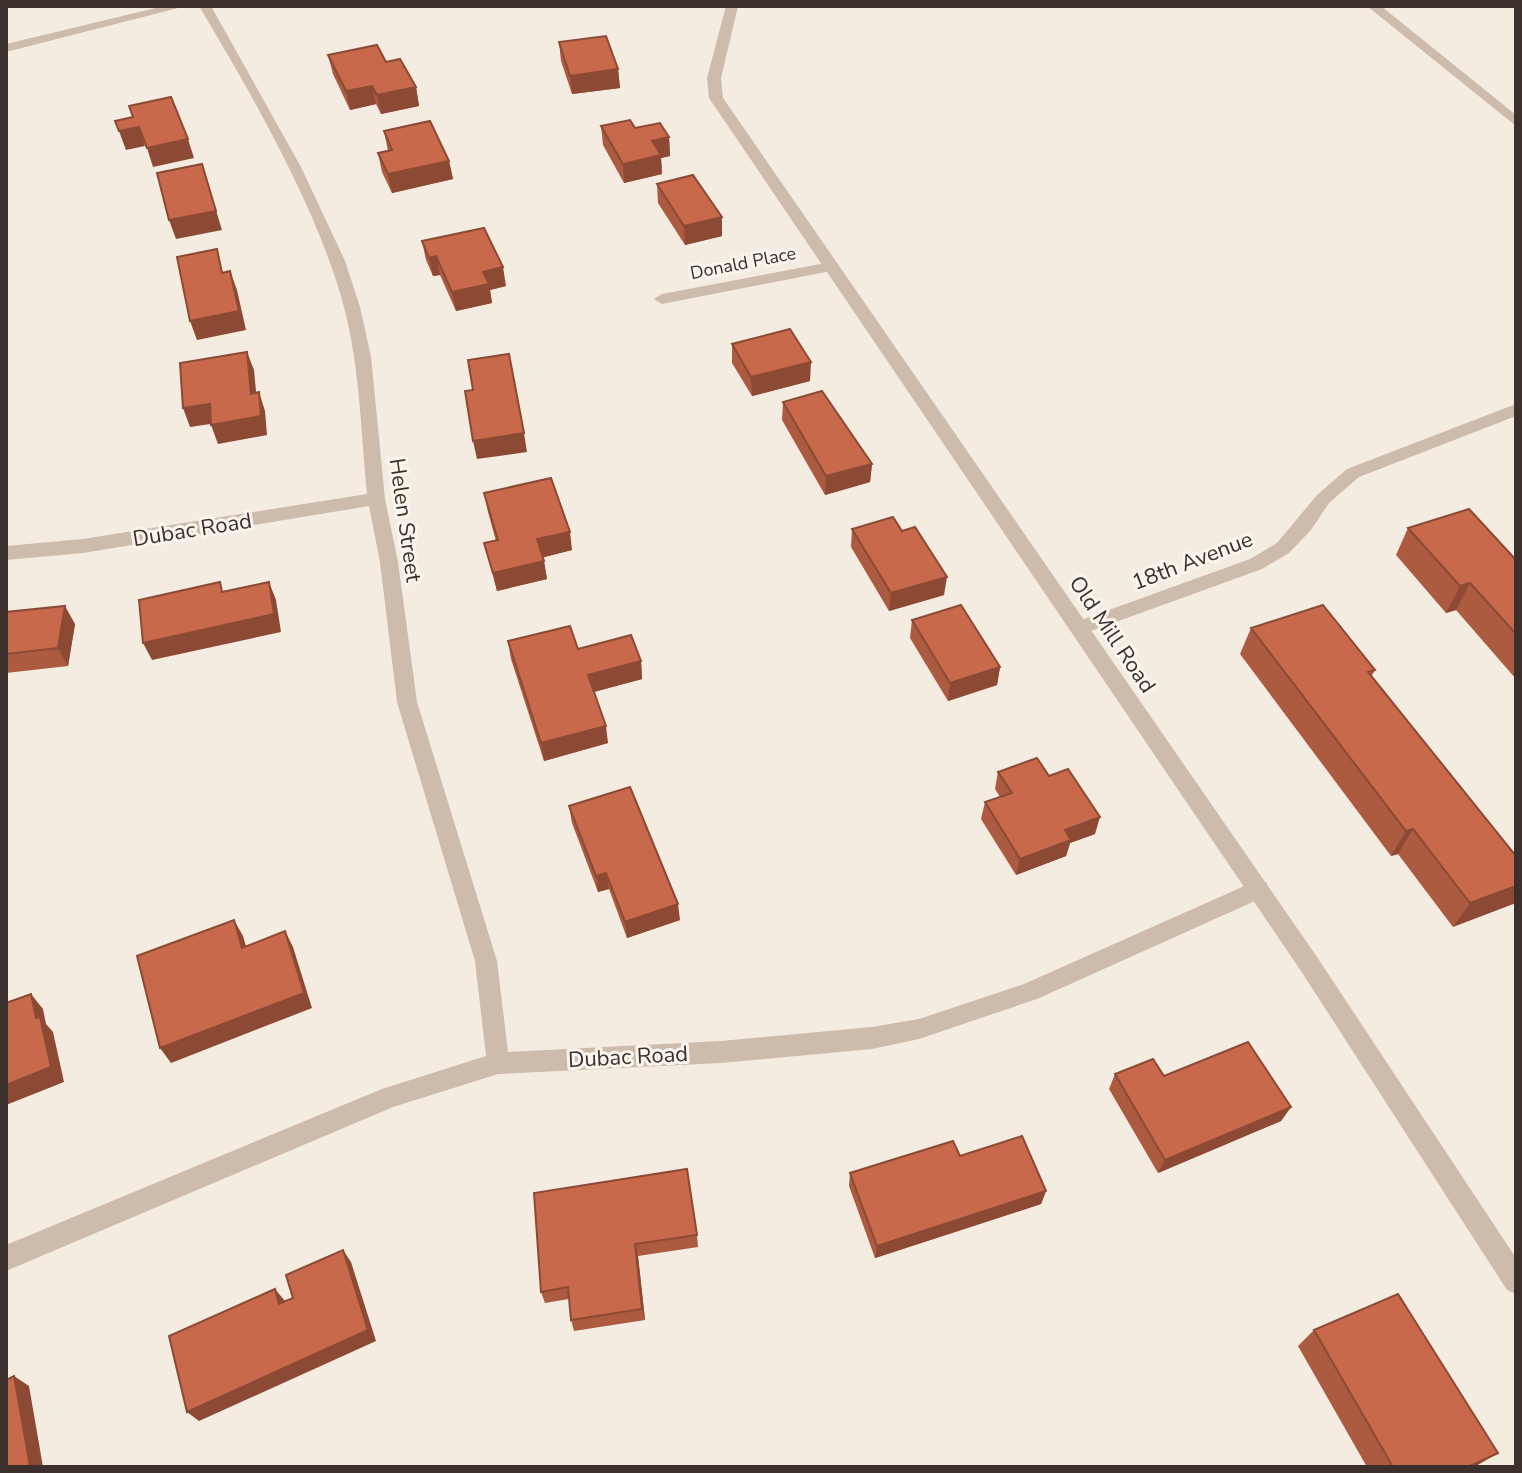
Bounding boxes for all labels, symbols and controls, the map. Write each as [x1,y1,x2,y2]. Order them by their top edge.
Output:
street label: Donald Place [688,241,798,285]
street label: Helen Street [381,456,429,584]
street label: Dubac Road [130,506,254,554]
street label: 18th Avenue [1128,524,1257,598]
street label: Old Mill Road [1062,570,1163,699]
street label: Dubac Road [567,1039,689,1075]

